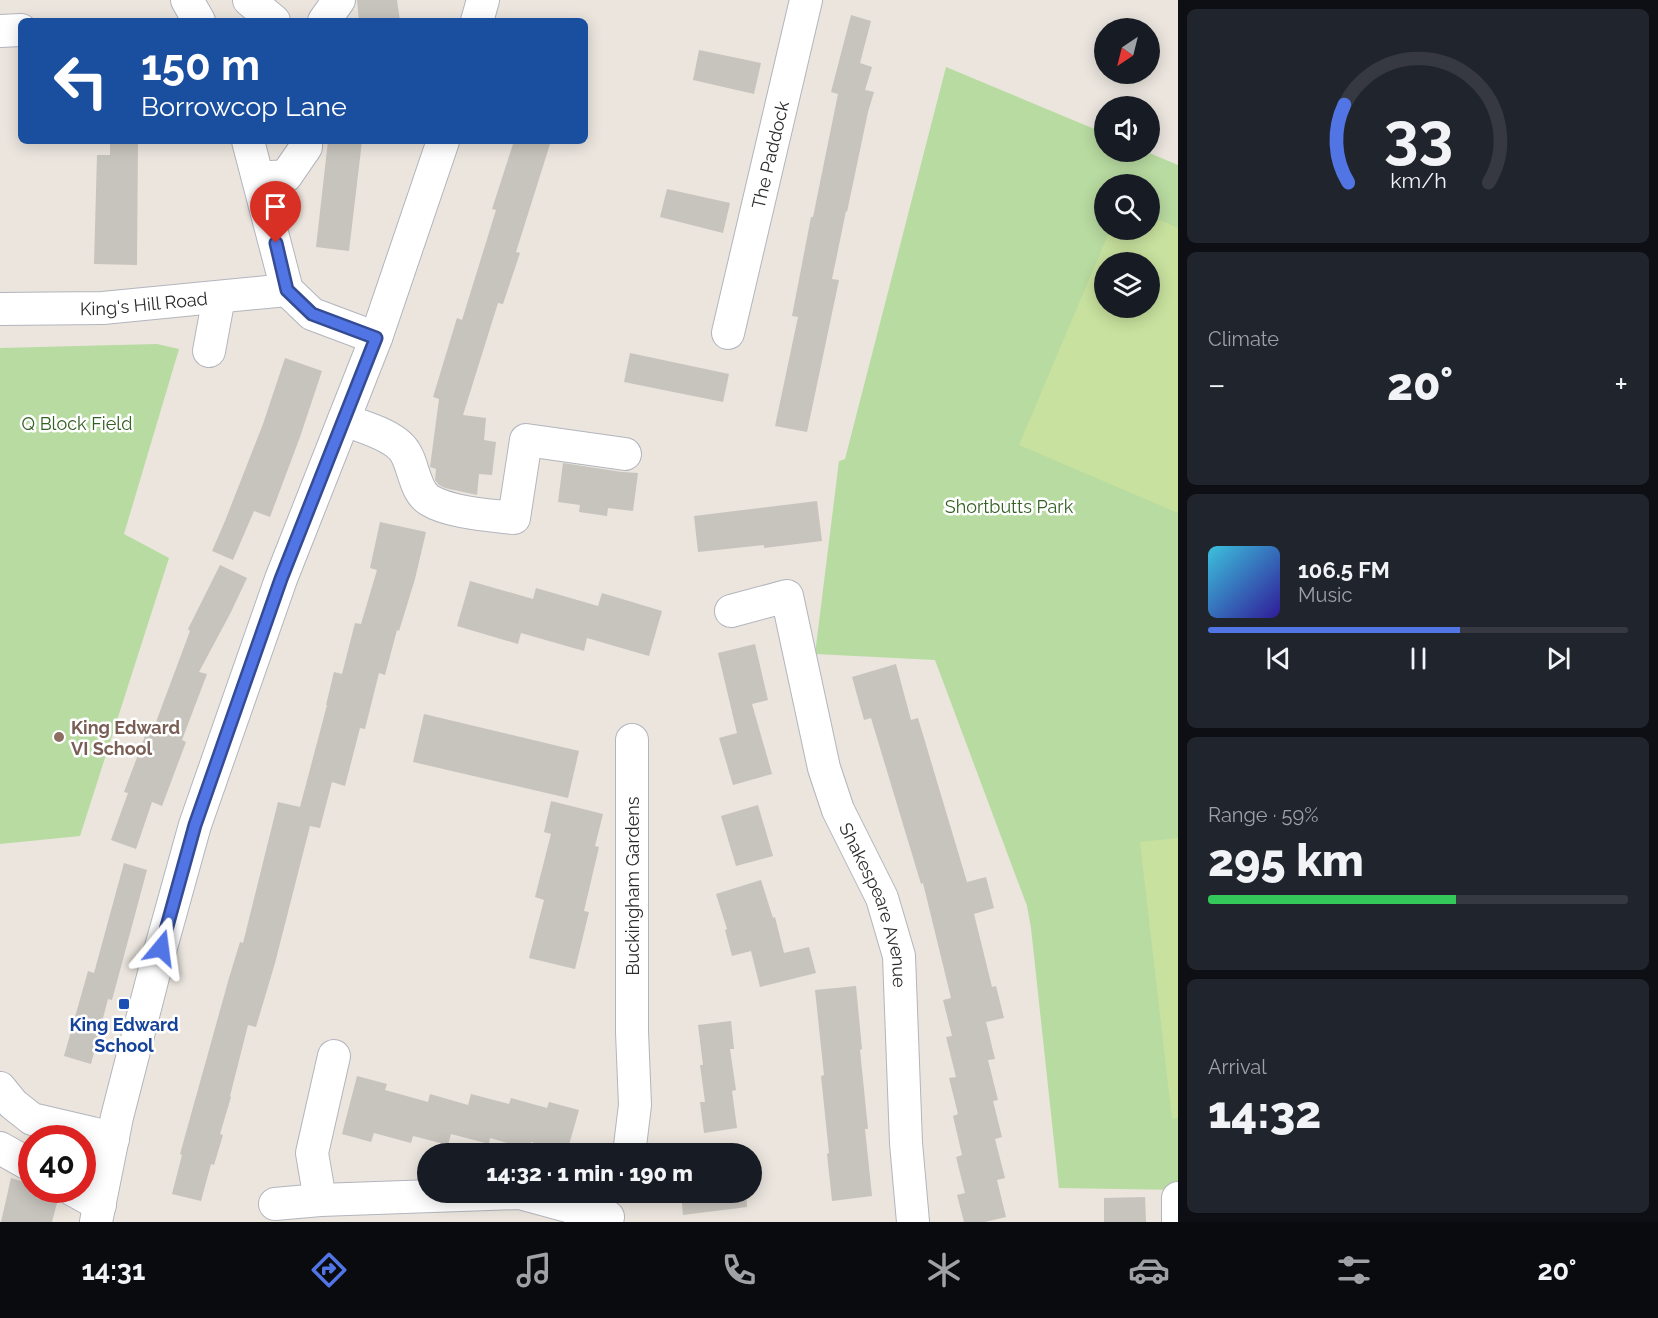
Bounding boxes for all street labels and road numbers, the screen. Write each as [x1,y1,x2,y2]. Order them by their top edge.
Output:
street label: The Paddock [747,98,793,211]
street label: King's Hill Road [80,287,209,319]
street label: Buckingham Gardens [622,796,643,975]
street label: Shakespeare Avenue [835,819,911,988]

